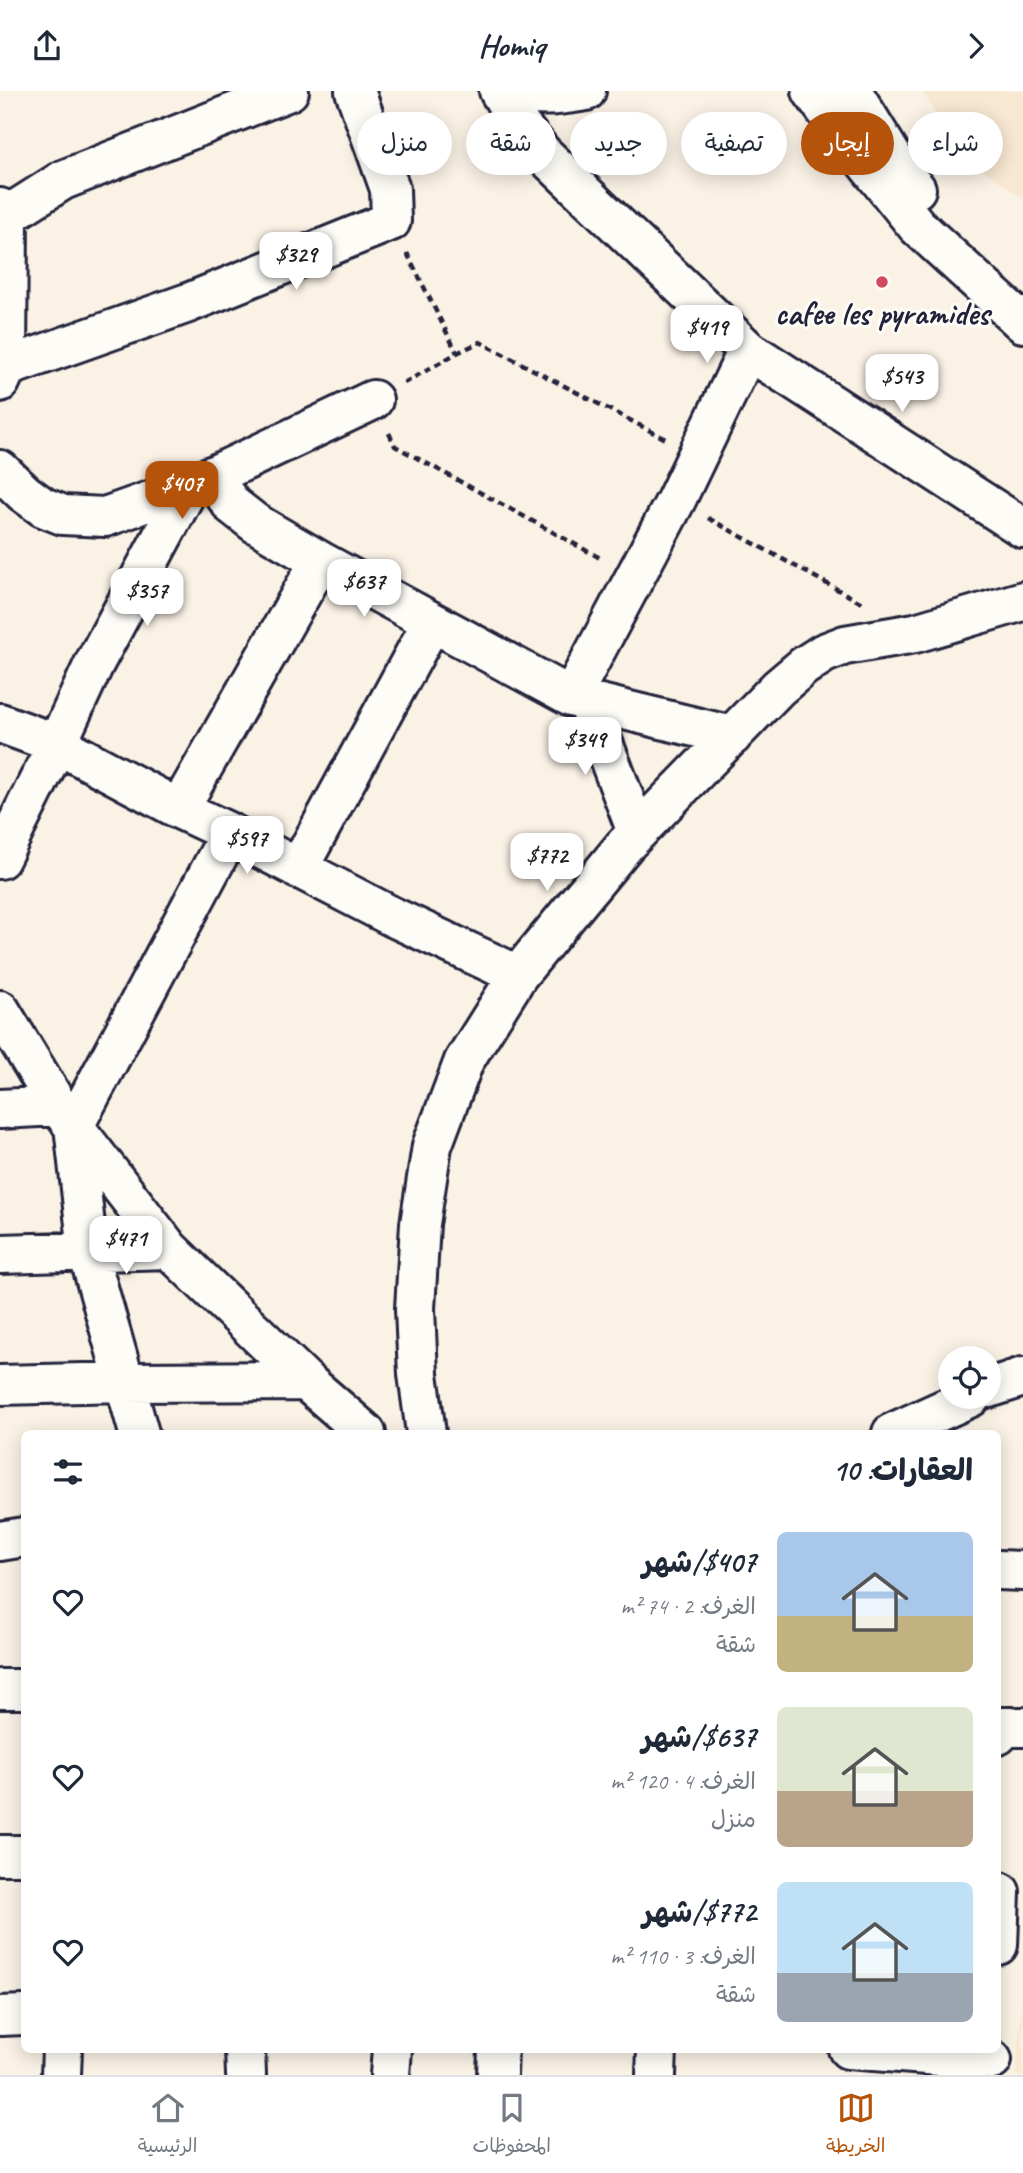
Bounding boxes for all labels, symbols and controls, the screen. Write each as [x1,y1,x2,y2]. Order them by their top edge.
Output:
text: Homiq [478,25,545,66]
icon: share [28,27,66,65]
icon: forward [957,27,995,65]
chip: منزل [357,112,452,175]
chip: شقة [466,112,556,175]
chip: جديد [570,112,667,175]
chip: تصفية [681,112,787,175]
chip: إيجار [801,112,894,175]
chip: شراء [908,112,1003,175]
pin: $329 [255,233,337,292]
text: $329 [275,240,317,269]
marker: cafee les pyramides [874,274,890,290]
place label: cafee les pyramides [775,292,993,334]
pin: $419 [666,306,748,365]
text: $419 [686,313,728,342]
pin: $543 [861,355,943,414]
text: $543 [881,362,923,391]
pin: $407 [141,461,223,521]
text: $407 [161,469,203,498]
pin: $637 [323,559,405,619]
text: $637 [343,567,385,596]
pin: $357 [106,568,188,628]
text: $357 [127,576,167,605]
pin: $349 [544,717,626,777]
text: $349 [564,725,606,754]
pin: $597 [206,817,288,876]
text: $597 [227,824,267,853]
pin: $772 [506,833,588,893]
text: $772 [526,841,568,870]
pin: $471 [85,1217,167,1276]
text: $471 [105,1224,147,1253]
map controls [938,1346,1001,1409]
button: locate [938,1346,1001,1409]
text: العقارات: 10 [832,1451,973,1489]
icon: filters [49,1453,87,1491]
text: $407/شهر [642,1543,756,1581]
icon: home [833,1560,917,1644]
icon: heart [49,1583,87,1621]
text: الغرف: 2 · 74 m² [621,1592,756,1621]
text: شقة [716,1630,756,1659]
text: $637/شهر [642,1718,756,1756]
icon: home [833,1735,917,1819]
icon: heart [49,1758,87,1796]
text: الغرف: 4 · 120 m² [610,1767,756,1796]
text: منزل [711,1805,756,1834]
text: $772/شهر [642,1893,756,1931]
icon: home [833,1910,917,1994]
icon: heart [49,1933,87,1971]
text: الغرف: 3 · 110 m² [610,1942,756,1971]
text: شقة [716,1980,756,2009]
tab: الرئيسية [138,2089,197,2162]
tab: المحفوظات [473,2089,551,2162]
tab: الخريطة [826,2089,885,2162]

